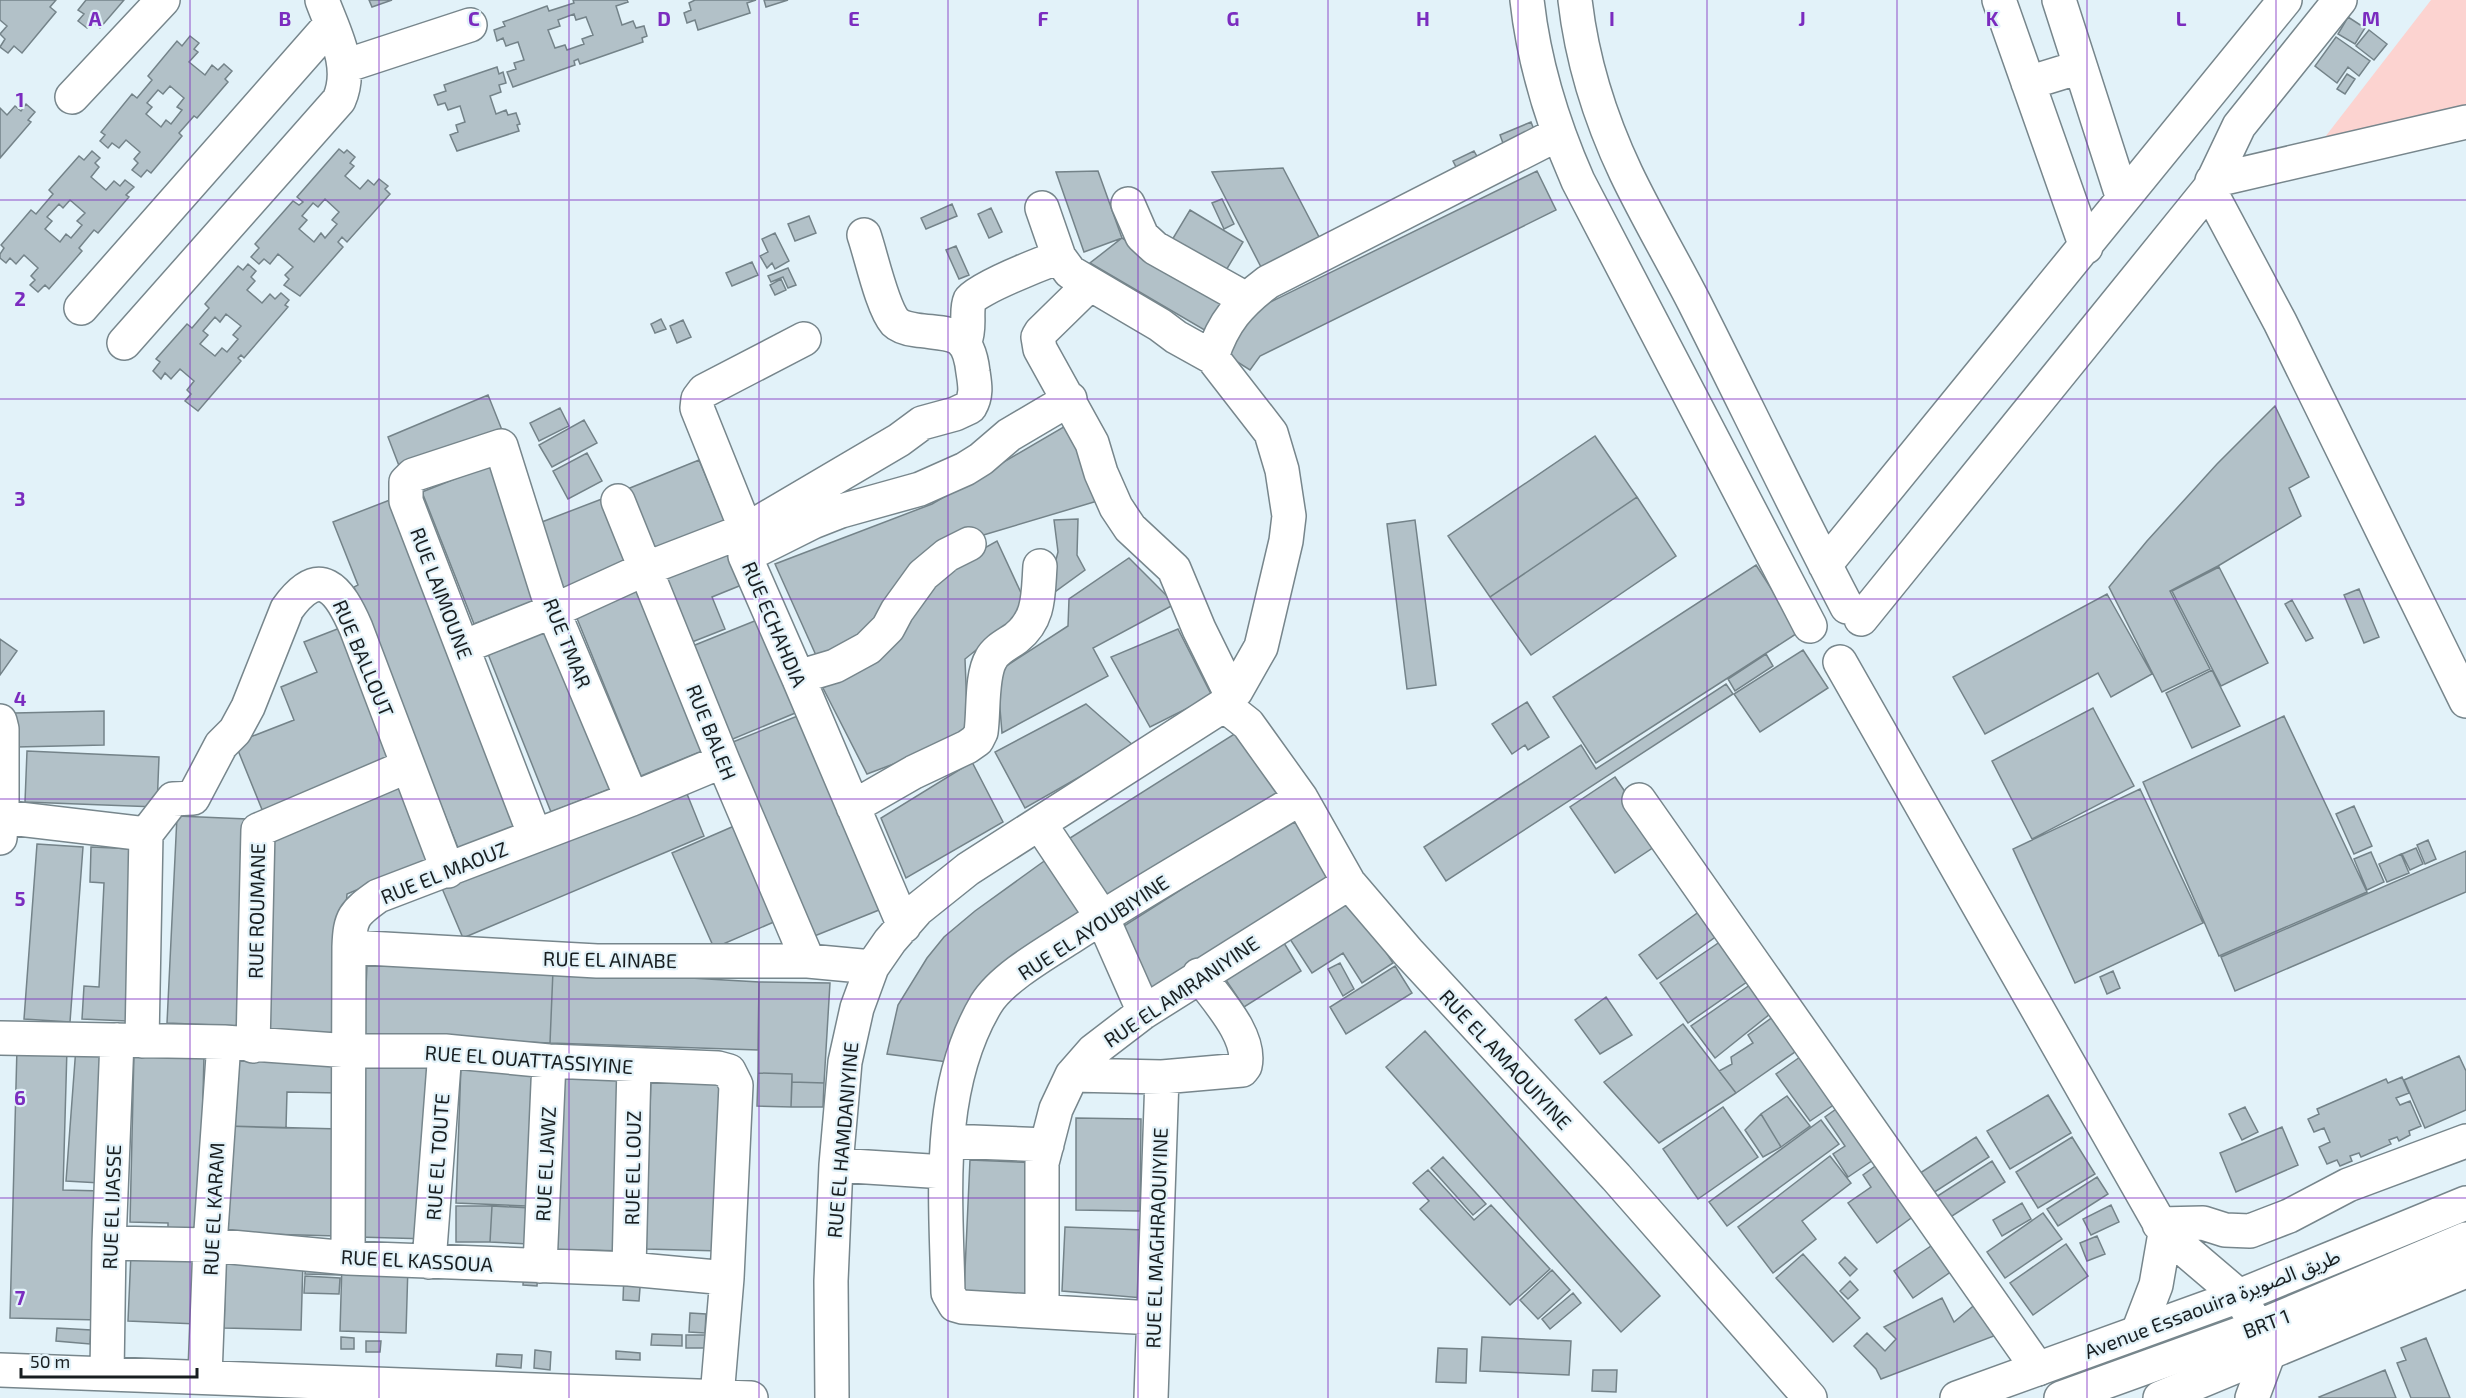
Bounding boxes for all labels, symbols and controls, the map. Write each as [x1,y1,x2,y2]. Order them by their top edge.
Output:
text: A [88,6,102,30]
text: B [279,6,291,30]
text: C [468,6,480,30]
text: D [657,6,671,30]
text: E [848,6,860,30]
text: F [1037,6,1049,30]
text: G [1227,6,1239,30]
text: H [1416,6,1430,30]
text: I [1609,6,1615,30]
text: J [1798,6,1806,30]
text: K [1986,6,1999,30]
text: L [2176,6,2187,30]
text: M [2362,6,2380,30]
text: 1 [16,87,24,111]
text: 2 [14,286,26,310]
text: 3 [14,486,26,510]
street label: RUE LAIMOUNE [406,524,478,662]
street label: RUE ECHAHDIA [738,558,812,691]
street label: RUE TMAR [539,595,597,691]
street label: RUE BALLOUT [329,596,400,720]
street label: RUE BALEH [682,681,742,783]
text: 4 [14,686,27,710]
street label: RUE EL MAOUZ [377,836,511,908]
street label: RUE ROUMANE [243,843,269,979]
street label: RUE EL AYOUBIYINE [1013,869,1173,985]
text: 5 [14,886,26,910]
street label: RUE EL AMRANIYINE [1099,930,1263,1052]
street label: RUE EL AINABE [543,946,677,972]
street label: RUE EL AMAOUIYINE [1435,984,1577,1134]
street label: RUE EL OUATTASSIYINE [424,1040,634,1078]
street label: RUE EL HAMDANIYINE [821,1041,863,1239]
text: 6 [14,1085,26,1109]
street label: RUE EL TOUTE [421,1093,453,1221]
street label: RUE EL JAWZ [530,1106,560,1222]
street label: RUE EL LOUZ [619,1110,645,1226]
street label: RUE EL MAGHRAOUIYINE [1140,1127,1172,1349]
street label: RUE EL KARAM [198,1142,228,1276]
street label: RUE EL IJASSE [97,1144,125,1270]
street label: Avenue Essaouira طريق الصويرة [2081,1243,2344,1365]
street label: RUE EL KASSOUA [340,1244,494,1276]
text: 7 [15,1285,26,1309]
street label: BRT 1 [2239,1303,2293,1343]
scale bar [21,1341,196,1379]
text: 50 m [30,1350,70,1372]

